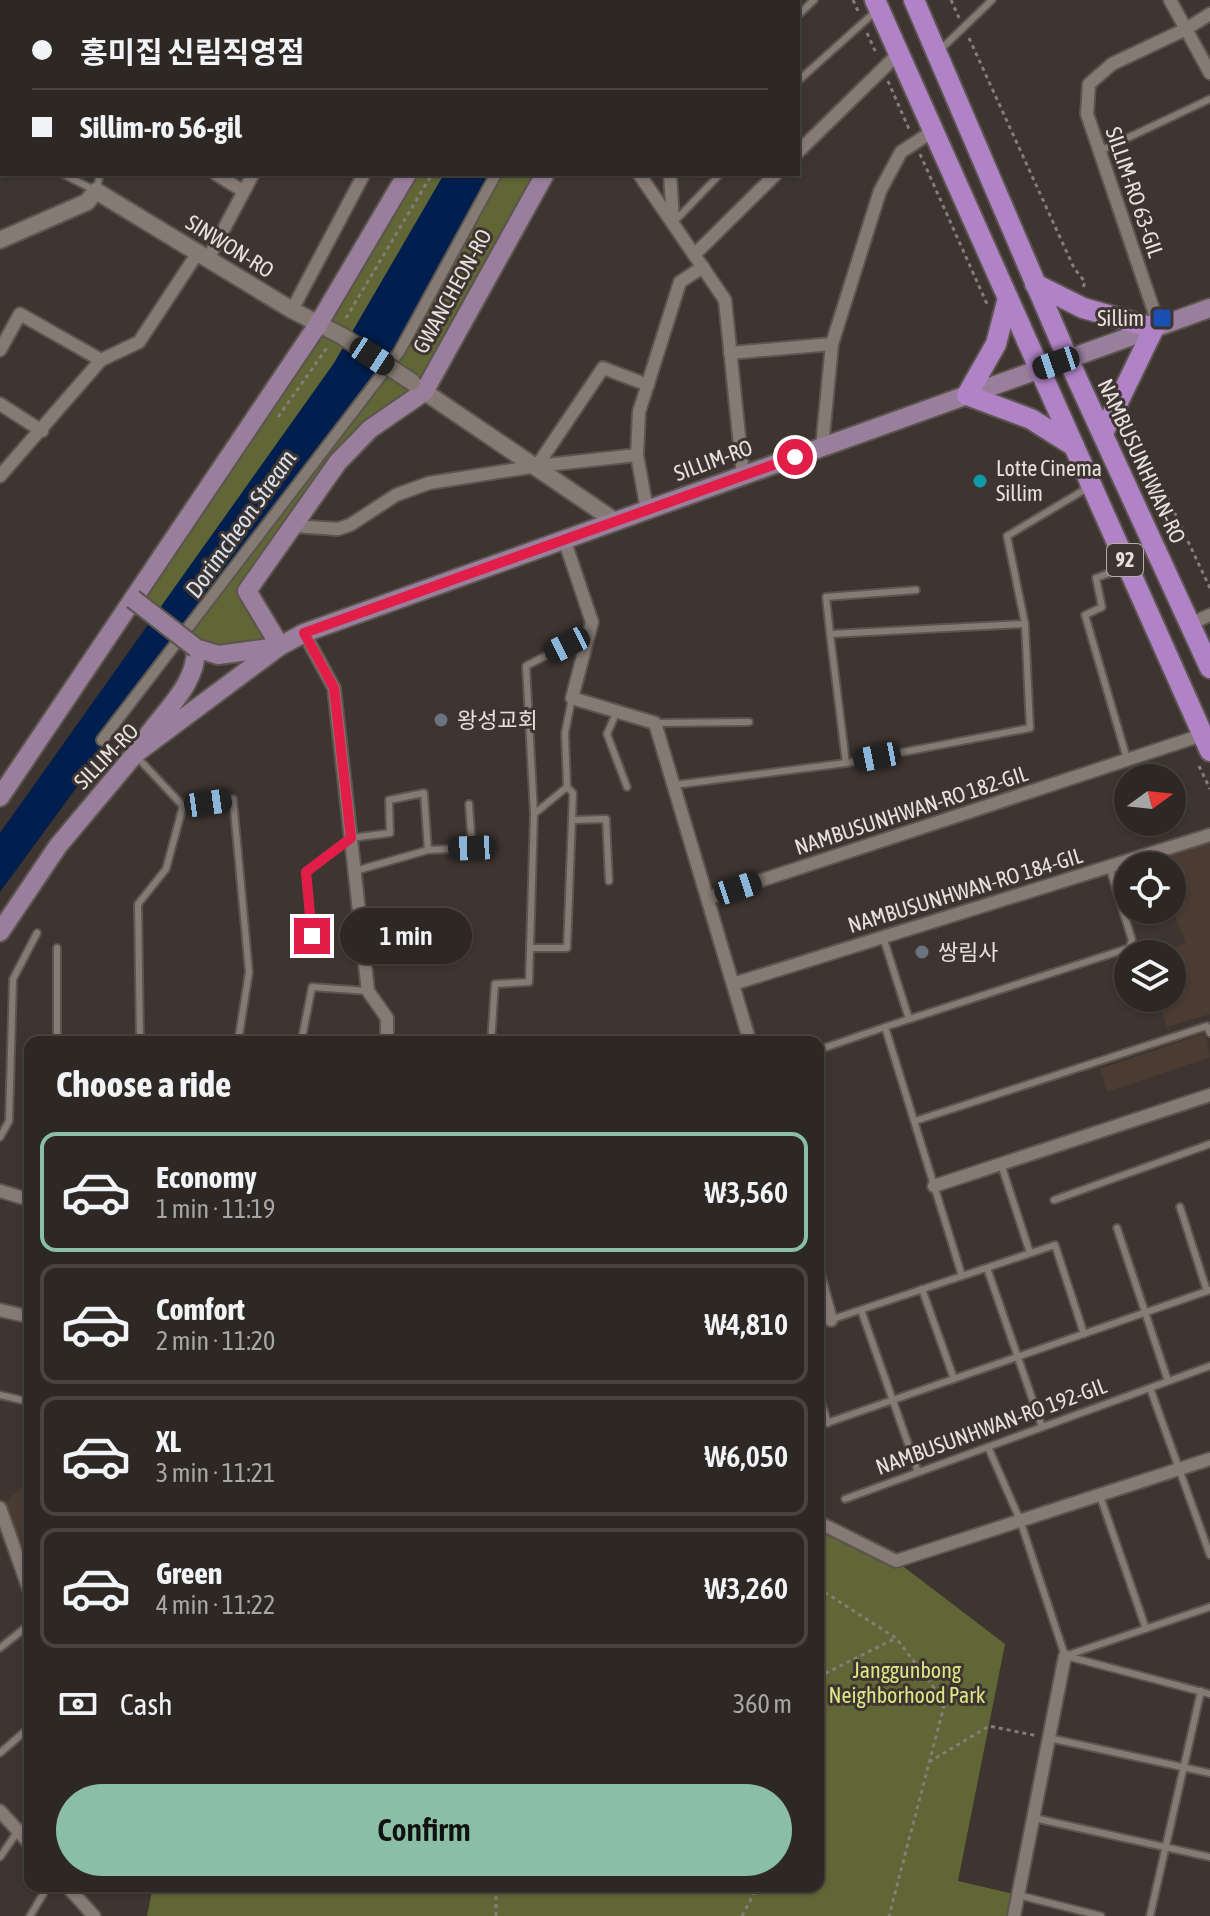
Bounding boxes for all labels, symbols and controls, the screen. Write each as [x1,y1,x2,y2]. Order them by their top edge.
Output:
text: 홍미집 신림직영점 [80,35,305,69]
text: Sillim-ro 56-gil [80,110,242,144]
street label: SILLIM-RO 63-GIL [1101,123,1170,261]
street label: SINWON-RO [181,209,279,283]
street label: GWANCHEON-RO [407,224,497,358]
place label: Sillim [1097,305,1144,331]
marker: Sillim [1151,307,1173,329]
car [345,333,399,379]
car [1029,344,1083,382]
street label: NAMBUSUNHWAN-RO [1093,375,1191,547]
street label: SILLIM-RO [670,434,756,486]
route start [777,439,813,475]
water label: Dorimcheon Stream [180,445,302,603]
place label: Lotte Cinema Sillim [996,455,1102,506]
marker: Lotte Cinema Sillim [971,472,989,490]
road number: 92 [1107,544,1143,576]
car [540,623,594,667]
place label: 왕성교회 [457,707,538,733]
marker: 왕성교회 [432,711,450,729]
street label: SILLIM-RO [68,718,144,794]
car [851,741,903,773]
street label: NAMBUSUNHWAN-RO 182-GIL [791,760,1031,860]
north arrow [1114,764,1186,836]
map controls [1114,764,1186,1012]
car [183,788,233,818]
car [448,835,496,861]
street label: NAMBUSUNHWAN-RO 184-GIL [845,842,1086,938]
button: locate [1114,852,1186,924]
car [711,869,765,907]
callout: 1 min [340,908,472,964]
route end [294,918,330,954]
text: 1 min [379,921,433,951]
place label: 쌍림사 [938,939,999,965]
button: layers [1114,940,1186,1012]
marker: 쌍림사 [913,943,931,961]
text: Choose a ride [56,1063,231,1105]
icon: car [60,1156,132,1228]
text: Economy [156,1160,257,1194]
text: ₩3,560 [705,1175,788,1209]
text: 1 min · 11:19 [156,1194,275,1224]
icon: car [60,1288,132,1360]
text: Comfort [156,1292,245,1326]
text: ₩4,810 [705,1307,788,1341]
text: 2 min · 11:20 [156,1326,275,1356]
street label: NAMBUSUNHWAN-RO 192-GIL [872,1372,1110,1480]
icon: car [60,1420,132,1492]
text: XL [156,1424,181,1458]
text: ₩6,050 [705,1439,788,1473]
text: 3 min · 11:21 [156,1458,275,1488]
icon: car [60,1552,132,1624]
text: Green [156,1556,222,1590]
text: ₩3,260 [705,1571,788,1605]
text: 4 min · 11:22 [156,1590,275,1620]
park label: Janggunbong Neighborhood Park [829,1657,986,1708]
icon: cash [56,1682,100,1726]
text: Cash [120,1687,173,1721]
text: 360 m [733,1689,792,1719]
button: Confirm [56,1784,792,1876]

